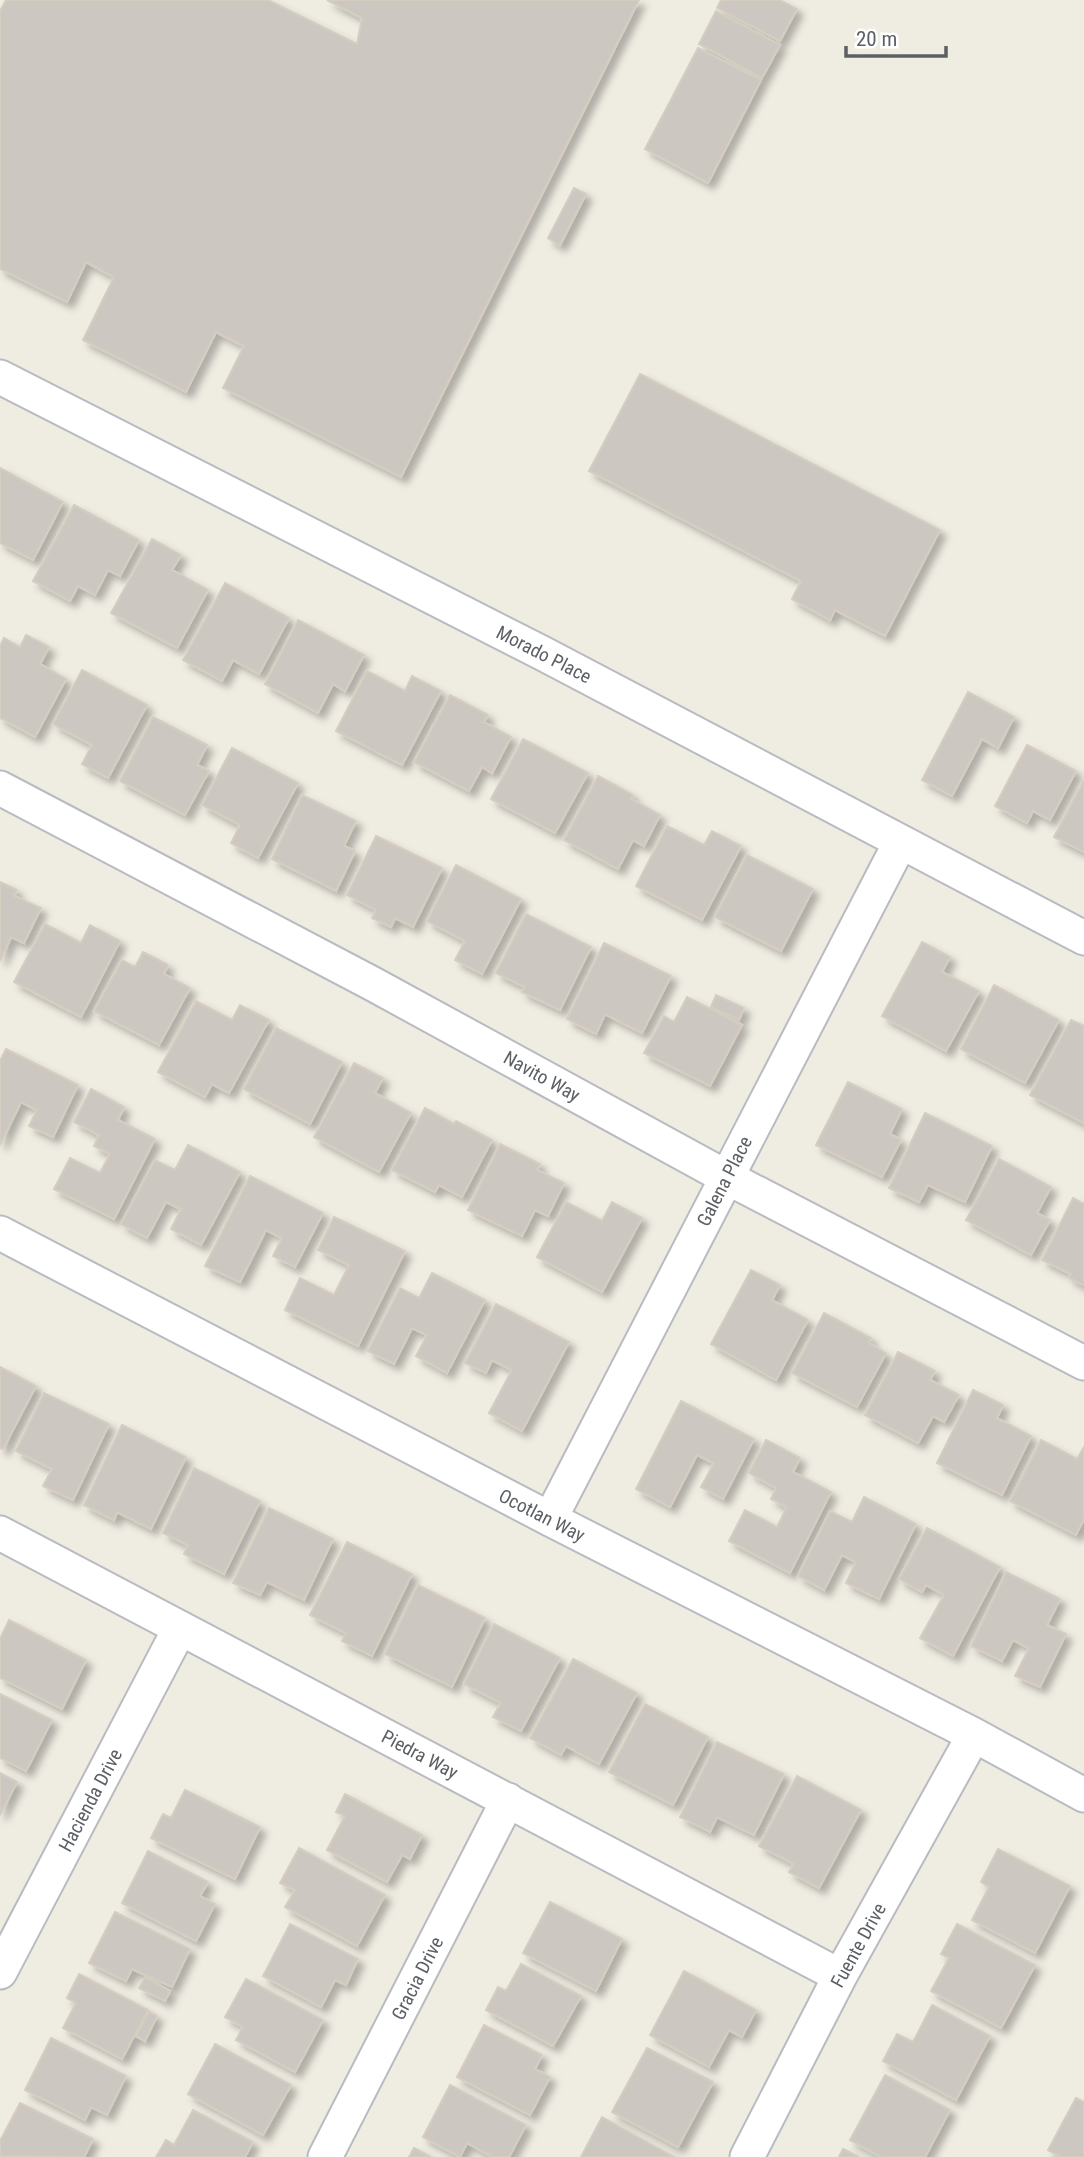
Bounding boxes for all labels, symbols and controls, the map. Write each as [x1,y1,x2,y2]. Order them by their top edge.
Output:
scale bar [846,14,946,58]
text: 20 m [856,27,897,51]
street label: Morado Place [492,621,595,688]
street label: Navito Way [500,1046,584,1107]
street label: Galena Place [692,1132,757,1230]
street label: Ocotlan Way [495,1484,589,1547]
street label: Piedra Way [378,1725,462,1784]
street label: Hacienda Drive [54,1745,127,1855]
street label: Fuente Drive [826,1899,891,1992]
street label: Gracia Drive [387,1933,448,2024]

